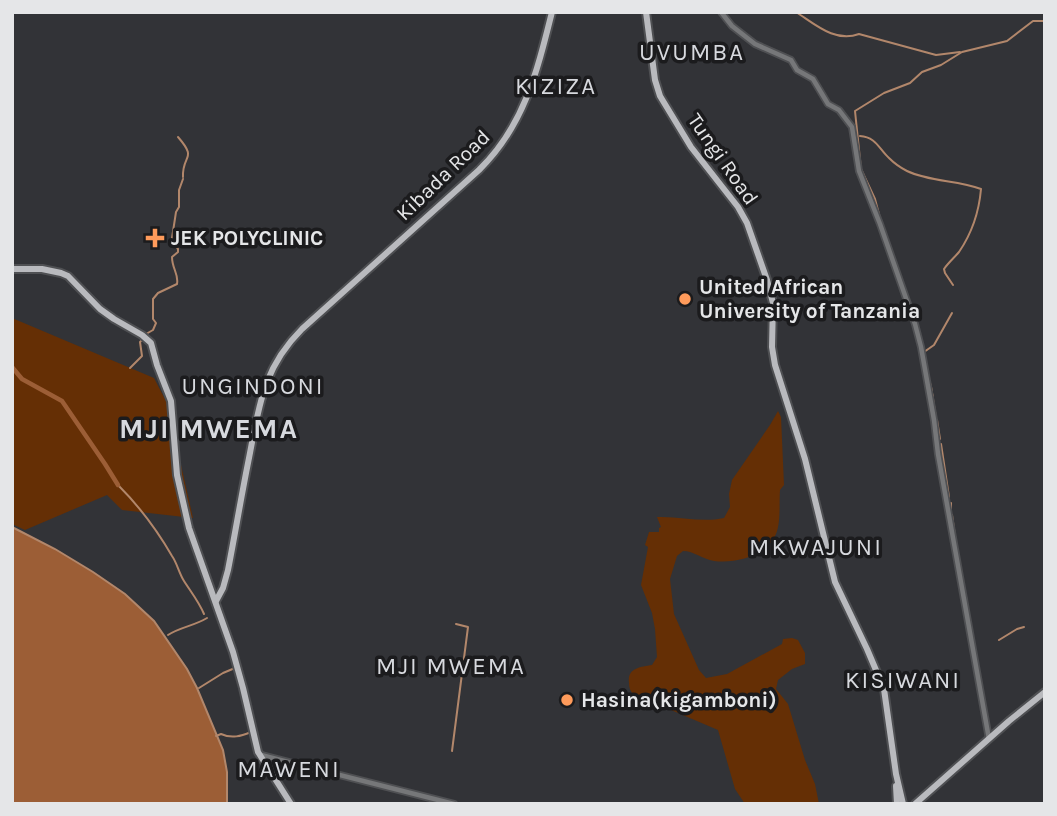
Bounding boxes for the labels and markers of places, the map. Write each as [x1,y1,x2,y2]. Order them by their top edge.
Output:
place label: JEK POLYCLINIC [171,226,323,250]
marker: JEK POLYCLINIC [145,228,165,248]
place label: United African University of Tanzania [699,275,920,323]
marker: United African University of Tanzania [677,291,693,307]
place label: Hasina(kigamboni) [581,688,777,712]
marker: Hasina(kigamboni) [559,692,575,708]

